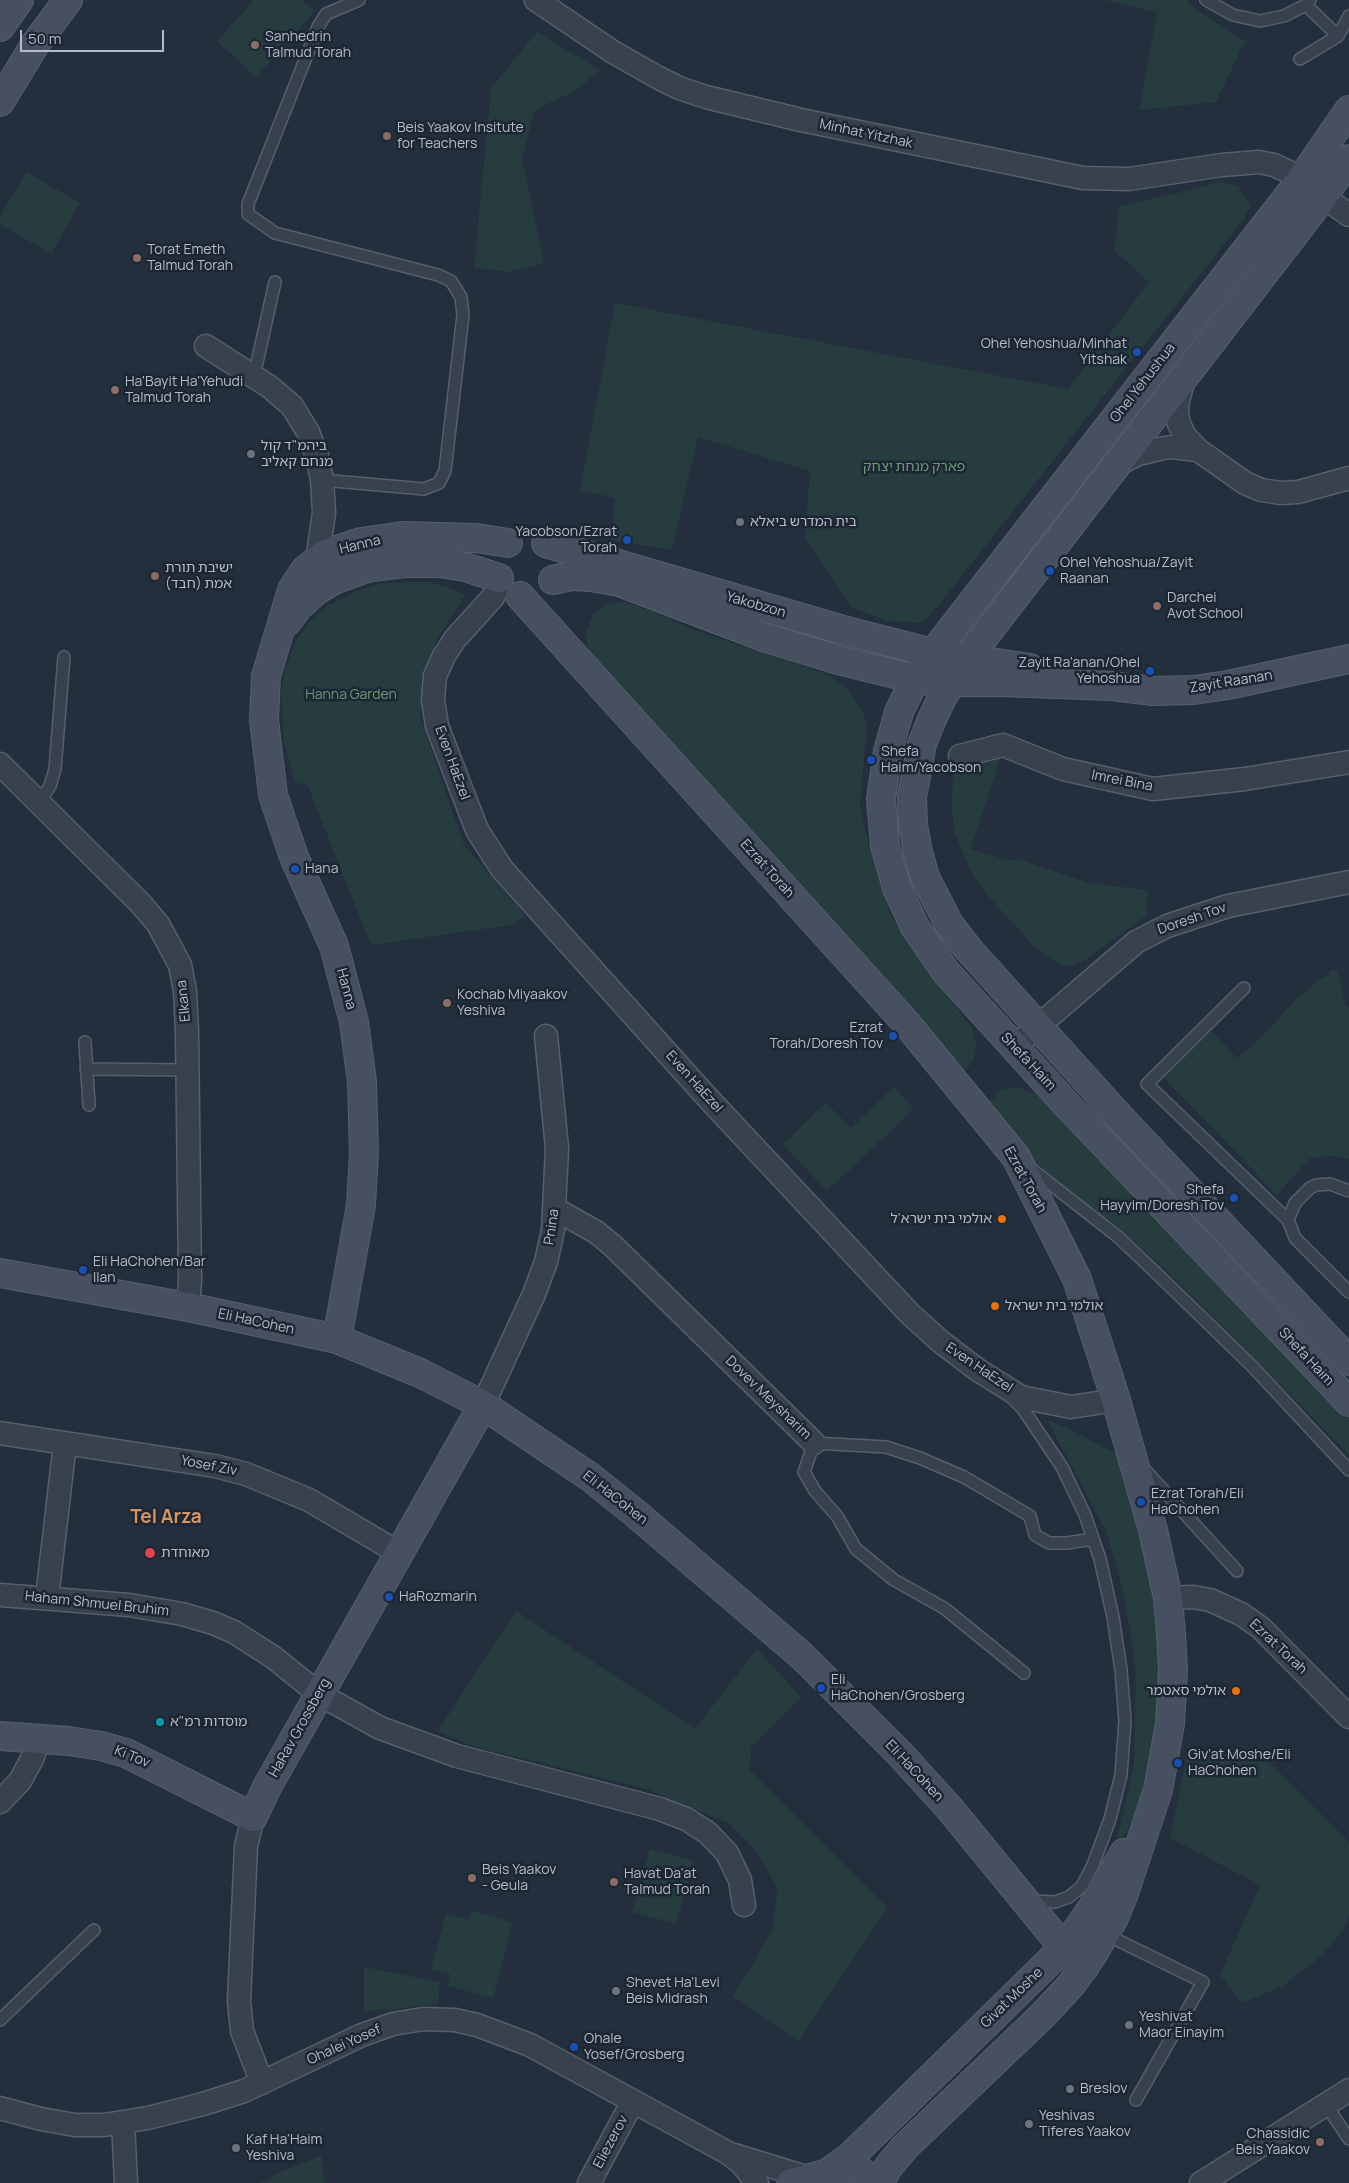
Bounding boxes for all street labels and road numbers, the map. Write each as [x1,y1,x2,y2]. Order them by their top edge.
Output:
street label: Minhat Yitzhak [818,116,914,152]
street label: Ohel Yehushua [1107,340,1179,426]
street label: Hanna [338,532,382,558]
street label: Yakobzon [724,589,788,621]
street label: Zayit Raanan [1188,667,1274,697]
street label: Even HaEzel [431,724,473,802]
street label: Imrei Bina [1090,767,1154,795]
street label: Ezrat Torah [736,836,798,902]
street label: Doresh Tov [1155,899,1229,939]
street label: Hanna [332,967,360,1011]
street label: Elkana [173,979,195,1023]
street label: Shefa Haim [997,1030,1059,1094]
street label: Even HaEzel [662,1048,726,1116]
street label: Ezrat Torah [1000,1144,1050,1216]
street label: Pnina [541,1208,563,1246]
street label: Eli HaCohen [216,1306,296,1338]
street label: Shefa Haim [1275,1325,1337,1389]
street label: Even HaEzel [942,1339,1016,1397]
street label: Dovev Meysharim [722,1353,814,1443]
street label: Yosef Ziv [179,1452,239,1480]
street label: Eli HaCohen [579,1467,651,1529]
street label: Haham Shmuel Bruhim [24,1588,170,1620]
street label: Ezrat Torah [1246,1616,1310,1678]
street label: HaRav Grossberg [266,1675,334,1781]
street label: Eli HaCohen [881,1737,947,1805]
street label: Ki Tov [112,1742,152,1772]
street label: Givat Moshe [977,1964,1047,2032]
street label: Ohalei Yosef [304,2021,384,2069]
street label: Eliezerov [590,2113,632,2171]

